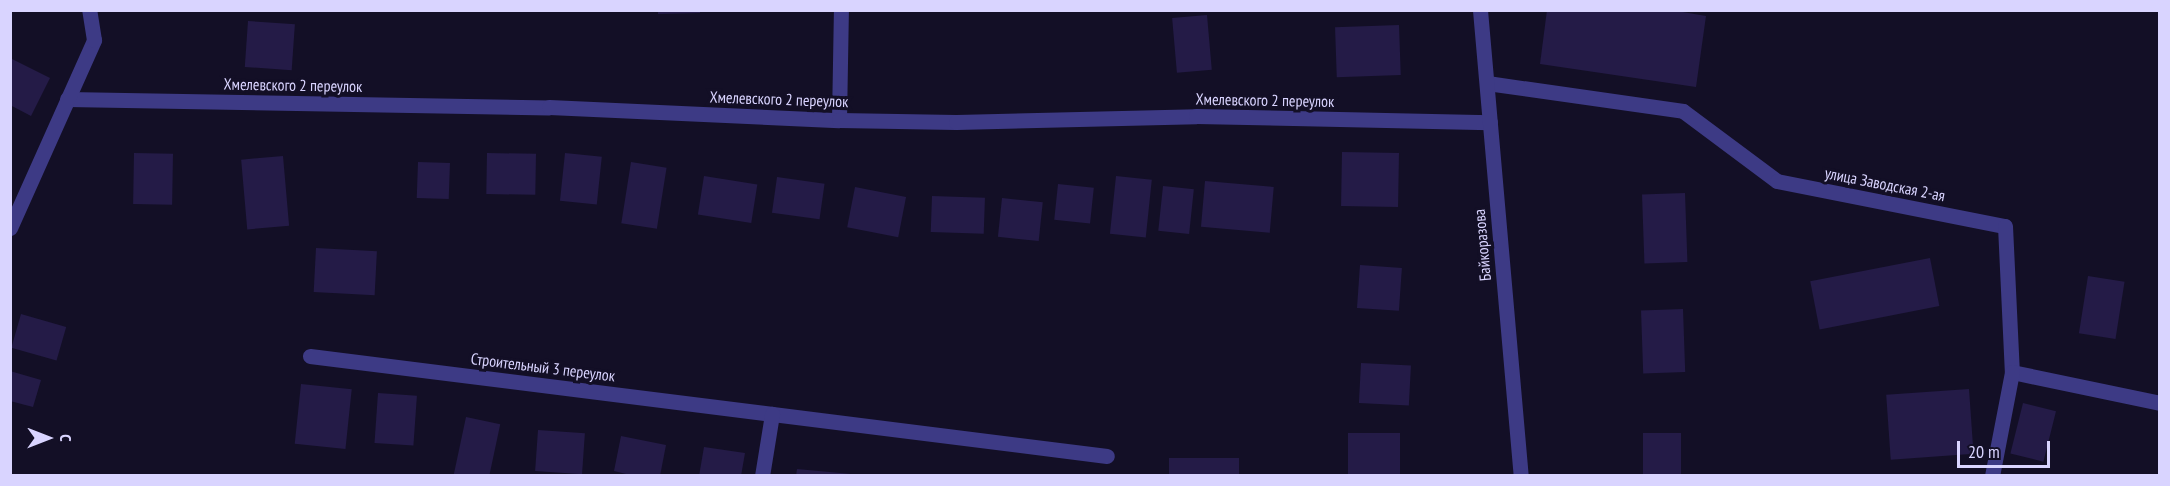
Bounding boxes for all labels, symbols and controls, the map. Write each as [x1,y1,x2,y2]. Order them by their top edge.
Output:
street label: Хмелевского 2 переулок [224,74,362,96]
street label: Хмелевского 2 переулок [709,87,849,111]
street label: Хмелевского 2 переулок [1196,89,1334,111]
street label: улица Заводская 2-ая [1823,163,1947,205]
street label: Байкоразова [1469,208,1495,282]
street label: Строительный 3 переулок [470,349,616,385]
north arrow [18,408,78,468]
scale bar [1960,429,2053,467]
text: С [56,434,76,442]
text: 20 m [1968,440,2000,463]

